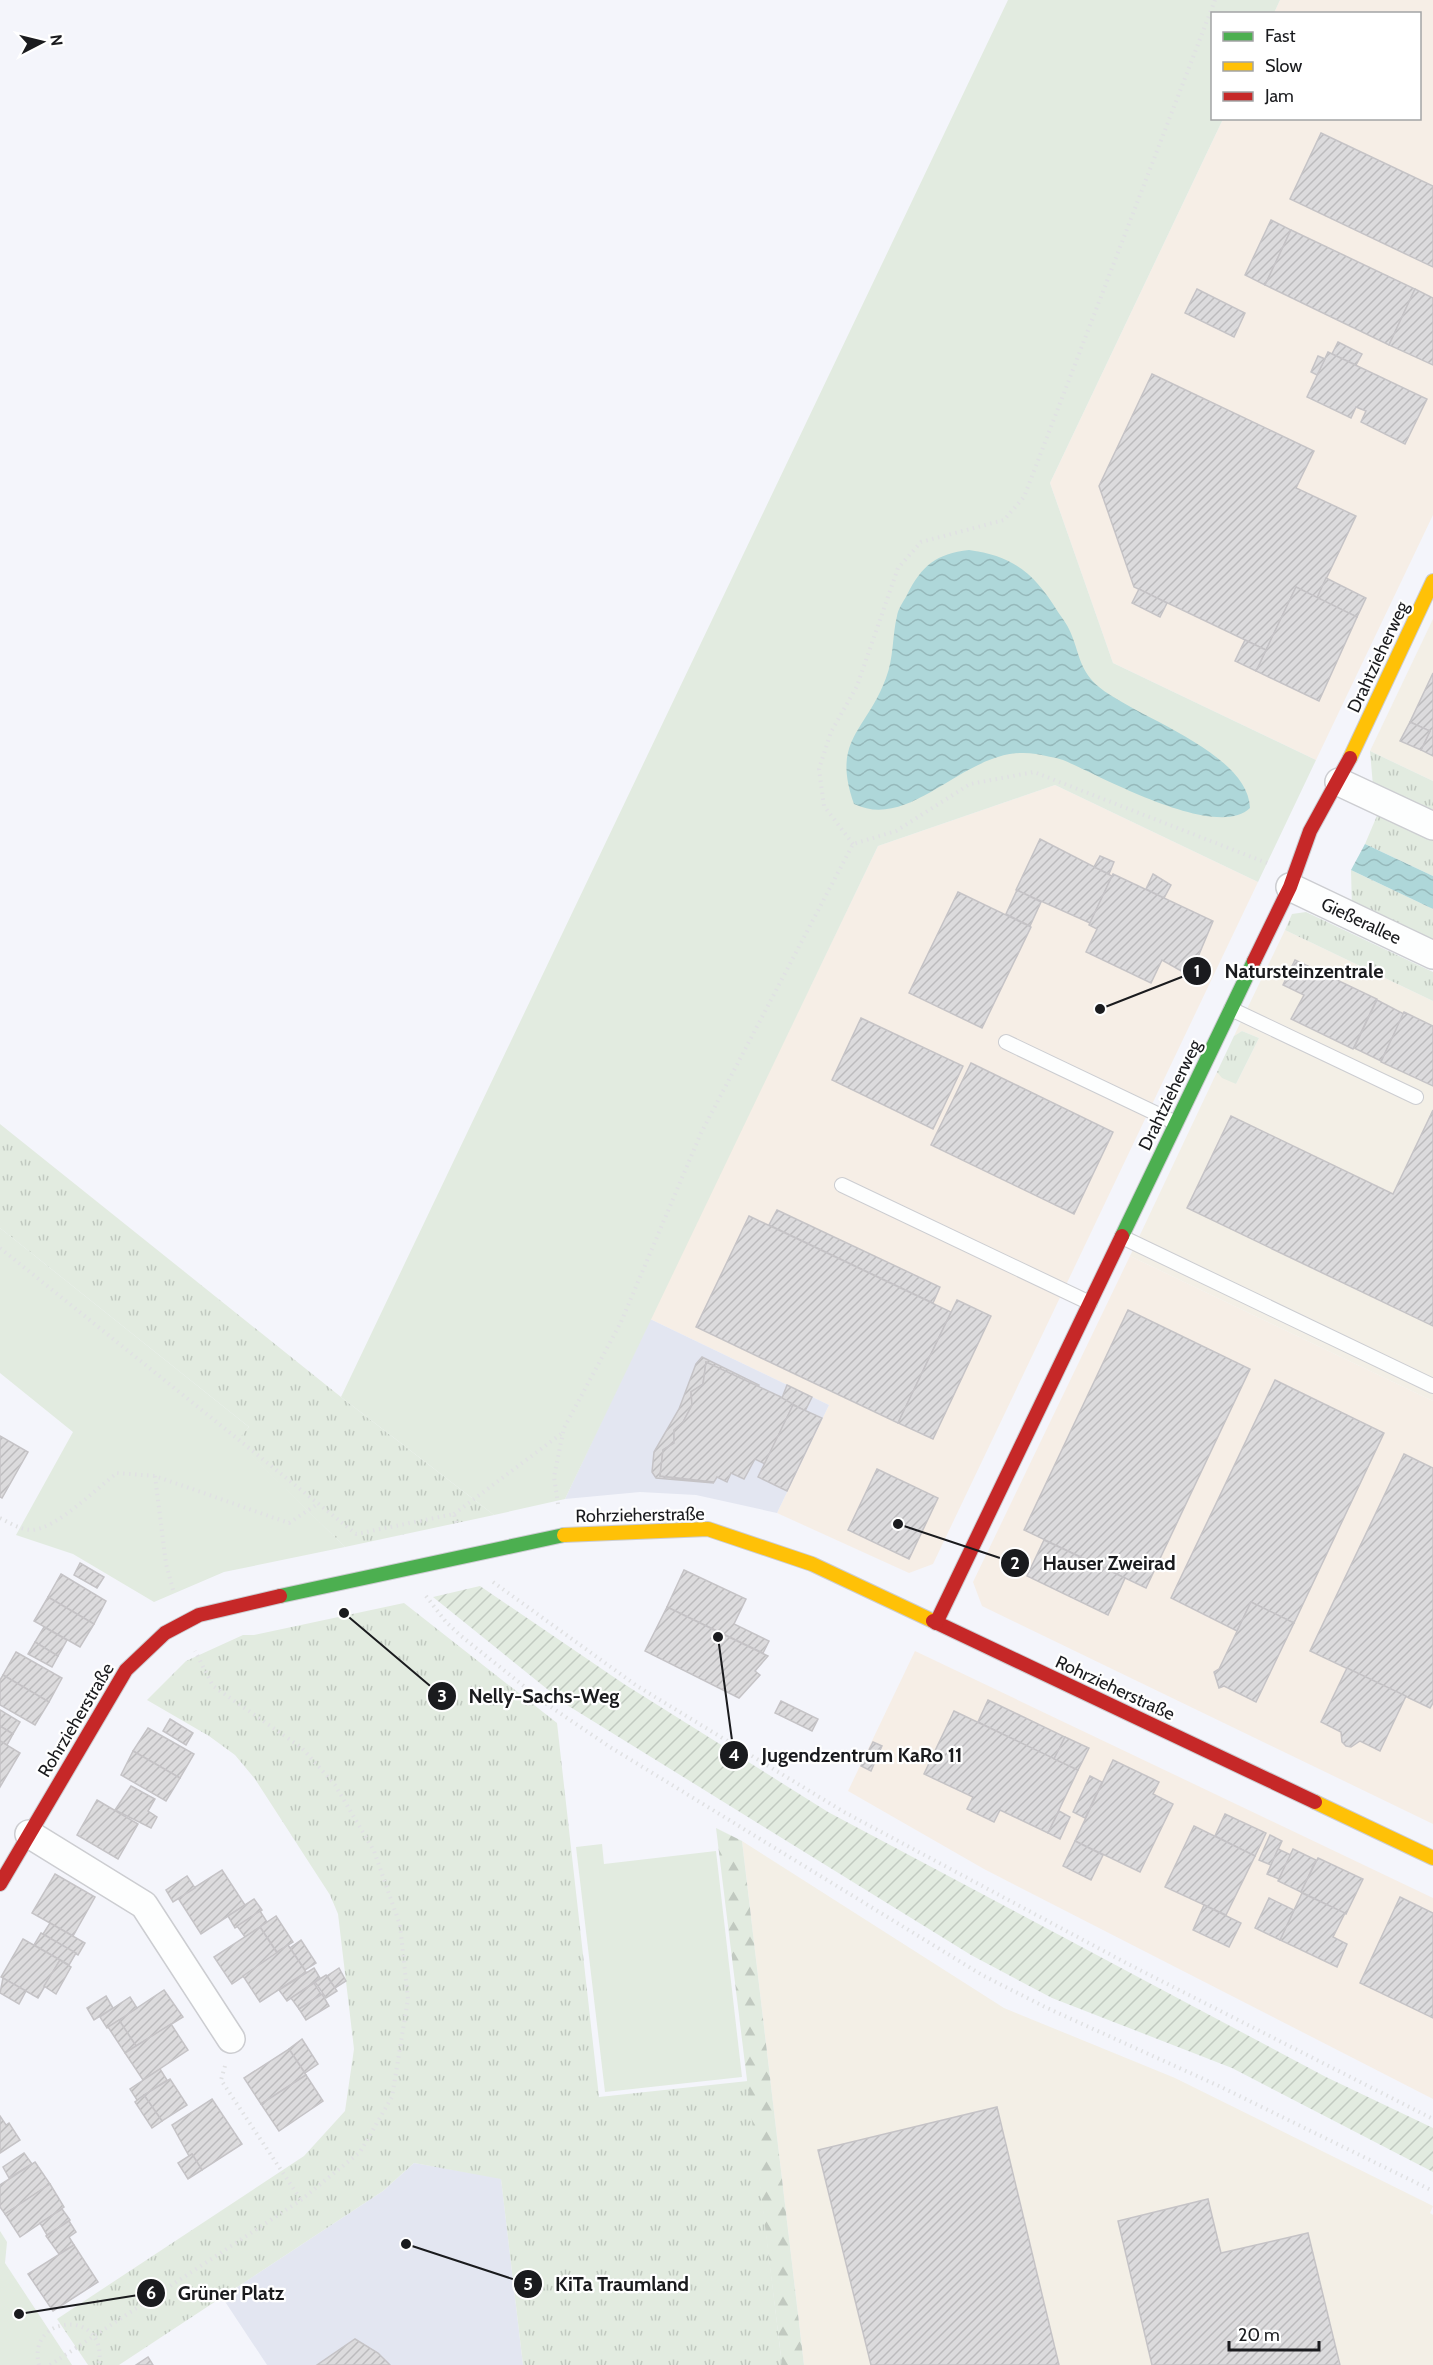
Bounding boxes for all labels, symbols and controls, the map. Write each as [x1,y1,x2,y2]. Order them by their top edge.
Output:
north arrow [12,12,72,72]
legend [1211,12,1421,120]
text: Fast [1265,25,1296,47]
text: N [46,33,67,47]
text: Slow [1265,55,1302,77]
text: Jam [1264,85,1294,107]
street label: Drahtzieherweg [1343,597,1414,716]
street label: Gießerallee [1318,893,1404,949]
callout: Natursteinzentrale [1182,952,1395,990]
text: Natursteinzentrale [1224,959,1384,983]
text: 1 [1194,960,1200,982]
street label: Drahtzieherweg [1134,1035,1207,1154]
street label: Rohrzieherstraße [575,1503,705,1527]
callout: Hauser Zweirad [1000,1544,1187,1582]
text: Hauser Zweirad [1042,1551,1176,1575]
text: 2 [1010,1552,1020,1574]
street label: Rohrzieherstraße [1052,1651,1178,1725]
street label: Rohrzieherstraße [33,1659,119,1781]
callout: Nelly-Sachs-Weg [427,1677,631,1715]
text: Nelly-Sachs-Weg [469,1684,619,1708]
text: 3 [437,1685,447,1707]
callout: Jugendzentrum KaRo 11 [719,1736,974,1774]
text: Jugendzentrum KaRo 11 [761,1743,962,1767]
text: 4 [728,1744,740,1766]
callout: KiTa Traumland [513,2265,701,2303]
text: KiTa Traumland [555,2272,689,2296]
text: 5 [523,2273,533,2295]
callout: Grüner Platz [136,2274,296,2312]
text: Grüner Platz [178,2281,285,2305]
text: 6 [146,2282,156,2304]
scale bar [1229,2314,1319,2352]
text: 20 m [1238,2324,1280,2346]

